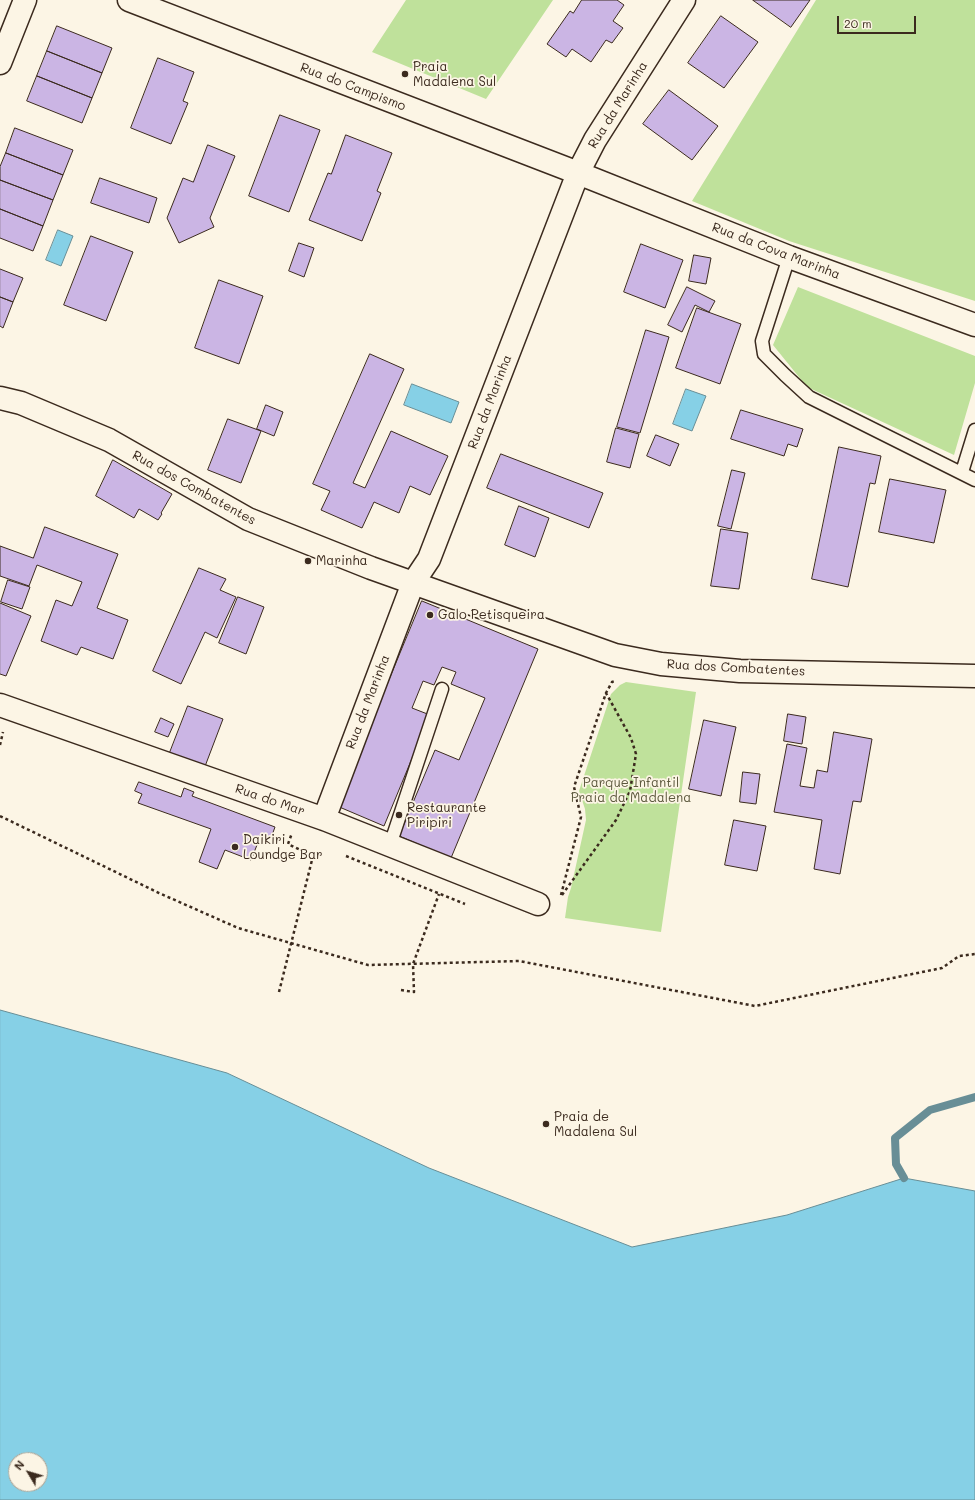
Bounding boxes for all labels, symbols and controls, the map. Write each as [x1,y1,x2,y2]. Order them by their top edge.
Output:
scale bar [839,8,918,34]
text: 20 m [844,15,872,31]
place label: Praia Madalena Sul [413,59,496,90]
street label: Rua da Marinha [585,59,651,151]
street label: Rua do Campismo [298,60,408,114]
marker: Praia Madalena Sul [400,69,410,79]
street label: Rua da Cova Marinha [710,219,842,283]
street label: Rua da Marinha [465,353,515,451]
street label: Rua dos Combatentes [129,448,259,528]
place label: Marinha [316,553,368,569]
marker: Marinha [303,556,313,566]
place label: Galo Petisqueira [438,607,545,623]
marker: Galo Petisqueira [425,610,435,620]
street label: Rua da Marinha [343,653,393,751]
street label: Rua dos Combatentes [666,657,806,679]
park label: Parque Infantil Praia da Madalena [571,775,691,806]
street label: Rua do Mar [233,781,307,819]
place label: Restaurante Piripiri [407,800,486,831]
marker: Restaurante Piripiri [394,810,404,820]
place label: Daikiri Loundge Bar [243,832,323,863]
marker: Daikiri Loundge Bar [230,842,240,852]
place label: Praia de Madalena Sul [554,1109,637,1140]
marker: Praia de Madalena Sul [541,1119,551,1129]
north arrow [8,1452,48,1492]
text: N [10,1457,27,1473]

